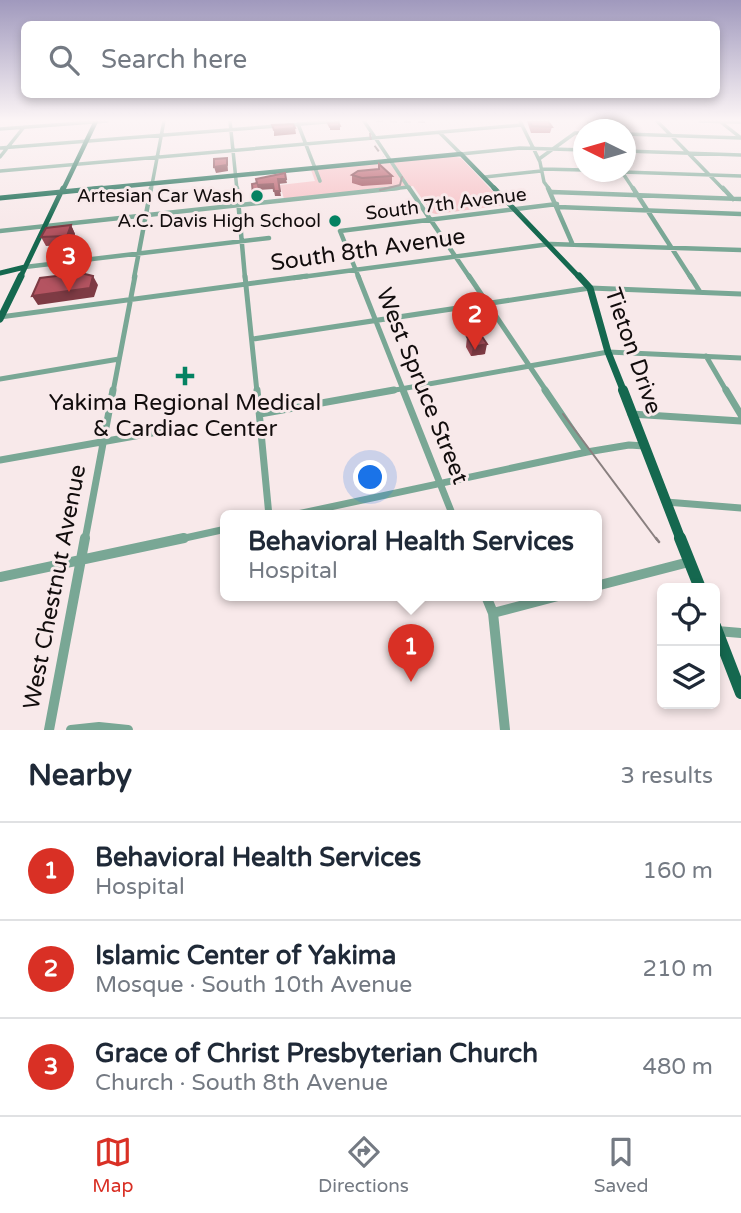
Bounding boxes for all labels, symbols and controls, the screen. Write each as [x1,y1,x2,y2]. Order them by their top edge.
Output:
search box [21,21,720,98]
icon: search [45,41,83,79]
text: Search here [101,44,247,75]
north arrow [573,119,636,182]
street label: South 7th Avenue [364,183,528,225]
place label: Artesian Car Wash [77,185,243,207]
marker: Artesian Car Wash [249,188,265,204]
place label: A.C. Davis High School [117,210,321,232]
marker: A.C. Davis High School [327,213,343,229]
street label: South 8th Avenue [269,222,467,278]
pin: 3 [46,234,92,292]
street label: West Spruce Street [370,284,474,488]
street label: Tieton Drive [598,284,668,418]
pin: 2 [452,292,498,350]
marker: Yakima Regional Medical & Cardiac Center [175,366,195,386]
place label: Yakima Regional Medical & Cardiac Center [49,389,321,443]
your location [353,460,387,494]
street label: West Chestnut Avenue [18,462,92,712]
popup [220,510,602,601]
text: Behavioral Health Services [248,526,574,557]
text: Hospital [248,557,338,585]
map controls [657,583,720,709]
button: locate [657,583,720,646]
pin: 1 [388,624,434,682]
button: layers [657,646,720,709]
text: Nearby [28,757,132,794]
text: 3 results [620,762,713,790]
text: Behavioral Health Services [95,842,421,873]
text: 1 [44,857,58,885]
text: 160 m [643,857,713,885]
text: Hospital [95,873,185,901]
text: Islamic Center of Yakima [95,940,396,971]
text: 2 [44,955,58,983]
text: 210 m [643,955,713,983]
text: Mosque · South 10th Avenue [95,971,412,999]
text: Grace of Christ Presbyterian Church [95,1038,538,1069]
text: 3 [44,1053,58,1081]
text: 480 m [643,1053,713,1081]
text: Church · South 8th Avenue [95,1069,388,1097]
tab: Map [92,1133,133,1197]
tab: Directions [318,1133,409,1197]
tab: Saved [594,1133,649,1197]

